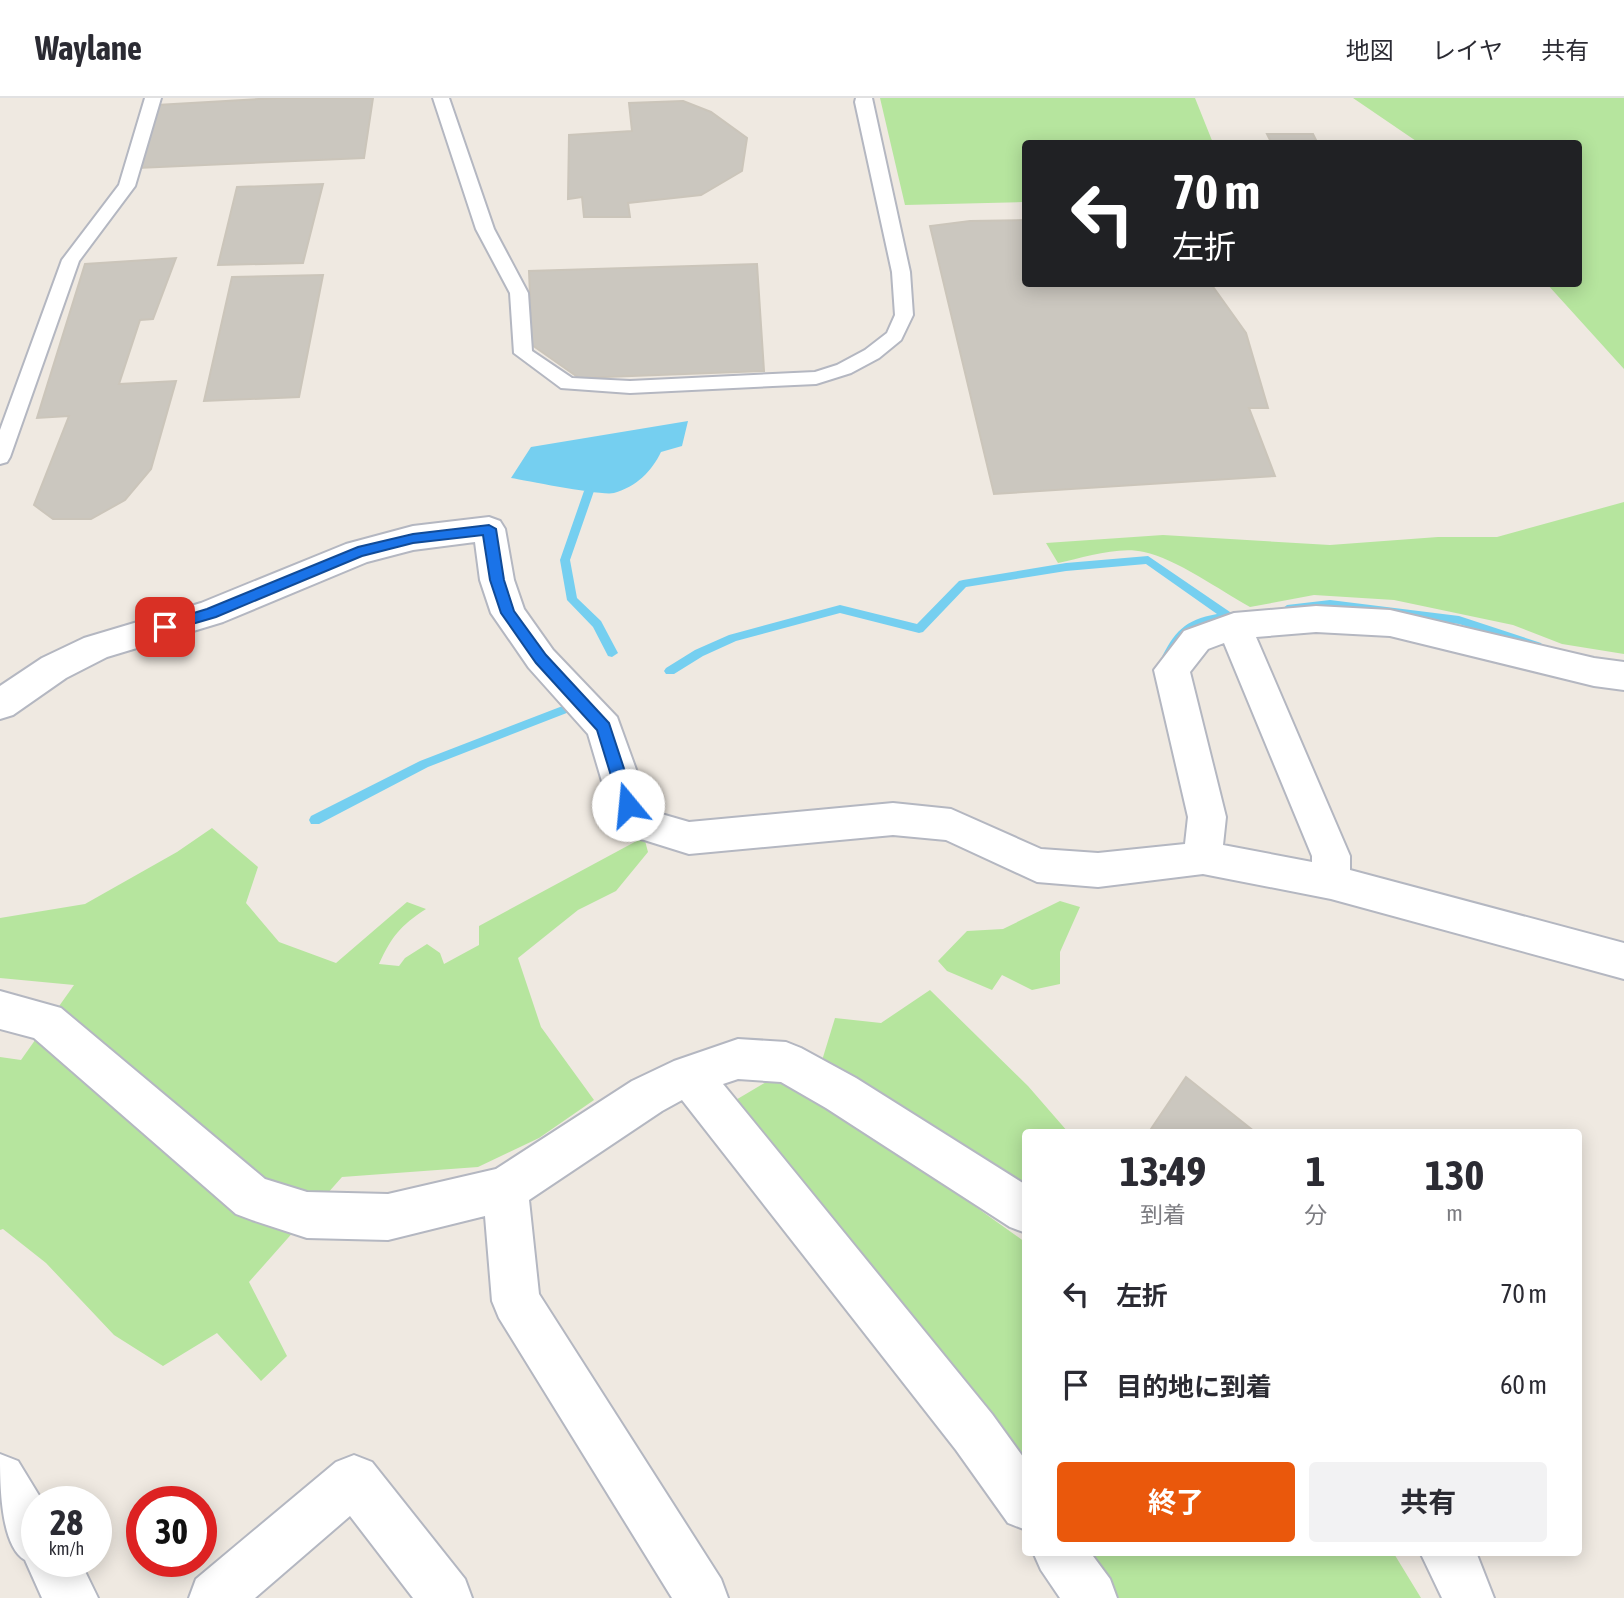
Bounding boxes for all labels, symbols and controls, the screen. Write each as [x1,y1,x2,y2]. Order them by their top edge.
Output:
text: Waylane [35,29,142,67]
text: 地図 [1346,37,1394,64]
text: レイヤ [1432,37,1503,64]
text: 共有 [1541,37,1589,64]
text: 70 m [1172,163,1260,219]
icon: left [1057,168,1148,259]
text: 左折 [1172,228,1236,265]
pin [135,597,195,657]
icon: arrive [146,608,184,646]
position arrow [591,768,665,842]
text: 13:49 [1120,1147,1206,1195]
text: 1 [1306,1147,1325,1195]
text: 130 [1425,1151,1484,1199]
text: m [1446,1200,1463,1226]
text: 到着 [1140,1202,1186,1228]
text: 分 [1304,1202,1327,1228]
icon: left [1057,1275,1095,1313]
text: 70 m [1500,1279,1547,1309]
text: 左折 [1116,1281,1168,1311]
icon: arrive [1057,1366,1095,1404]
text: 60 m [1500,1370,1547,1400]
text: 目的地に到着 [1116,1372,1272,1402]
button: 終了 [1057,1462,1295,1542]
button: 共有 [1309,1462,1547,1542]
speed limit sign: 30 [126,1486,217,1577]
text: 28 [50,1502,83,1542]
text: km/h [49,1538,84,1559]

